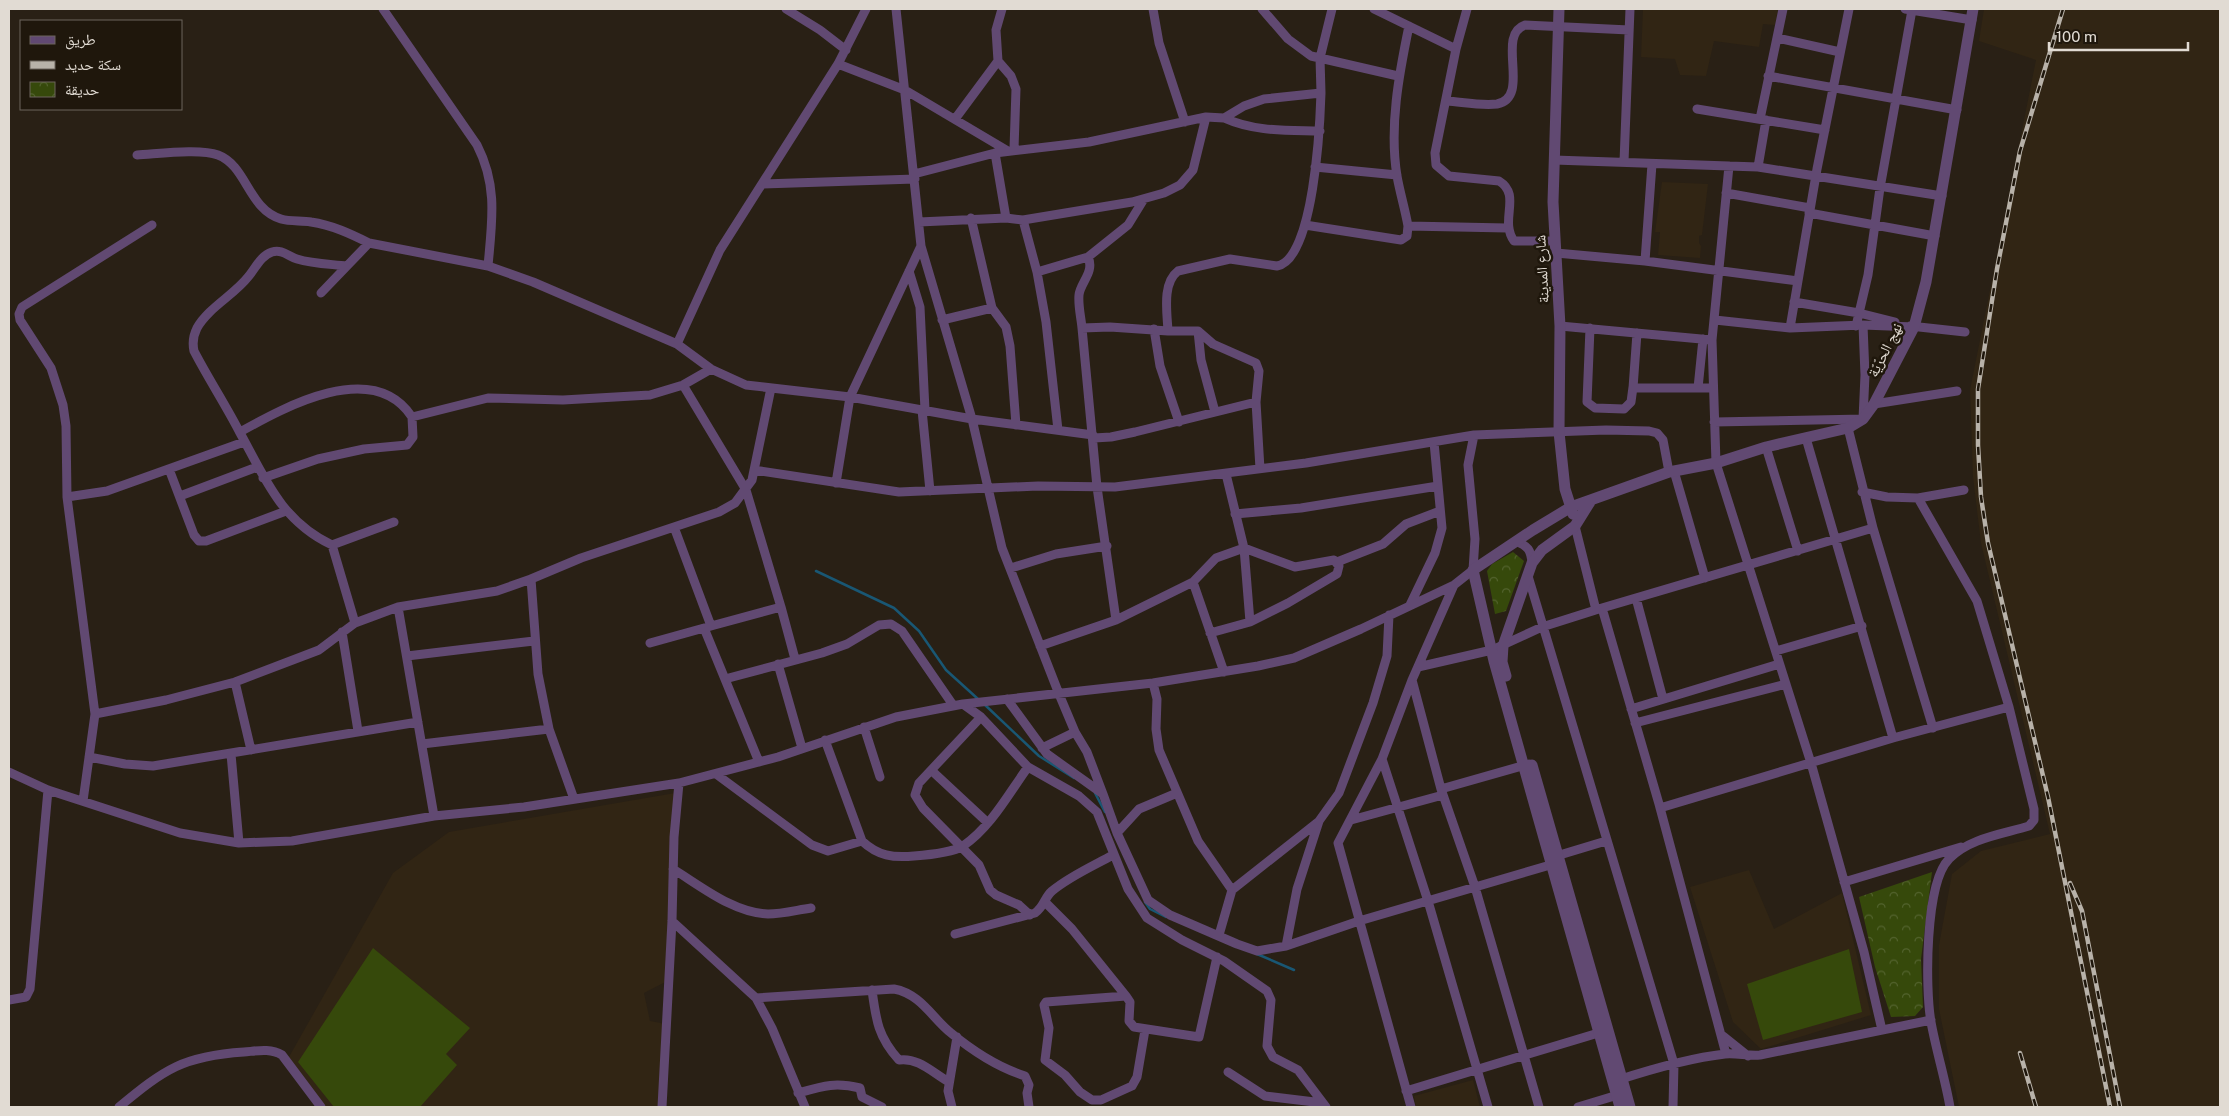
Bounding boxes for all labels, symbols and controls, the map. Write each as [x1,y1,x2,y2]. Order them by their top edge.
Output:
legend [20,20,182,110]
scale bar [2049,20,2188,52]
text: 100 m [2056,28,2097,45]
text: طريق [65,31,96,50]
text: سكة حديد [65,56,121,73]
text: حديقة [65,81,100,98]
street label: شارع المدينة [1531,234,1554,304]
street label: نهج الحرّيّة [1864,320,1907,380]

